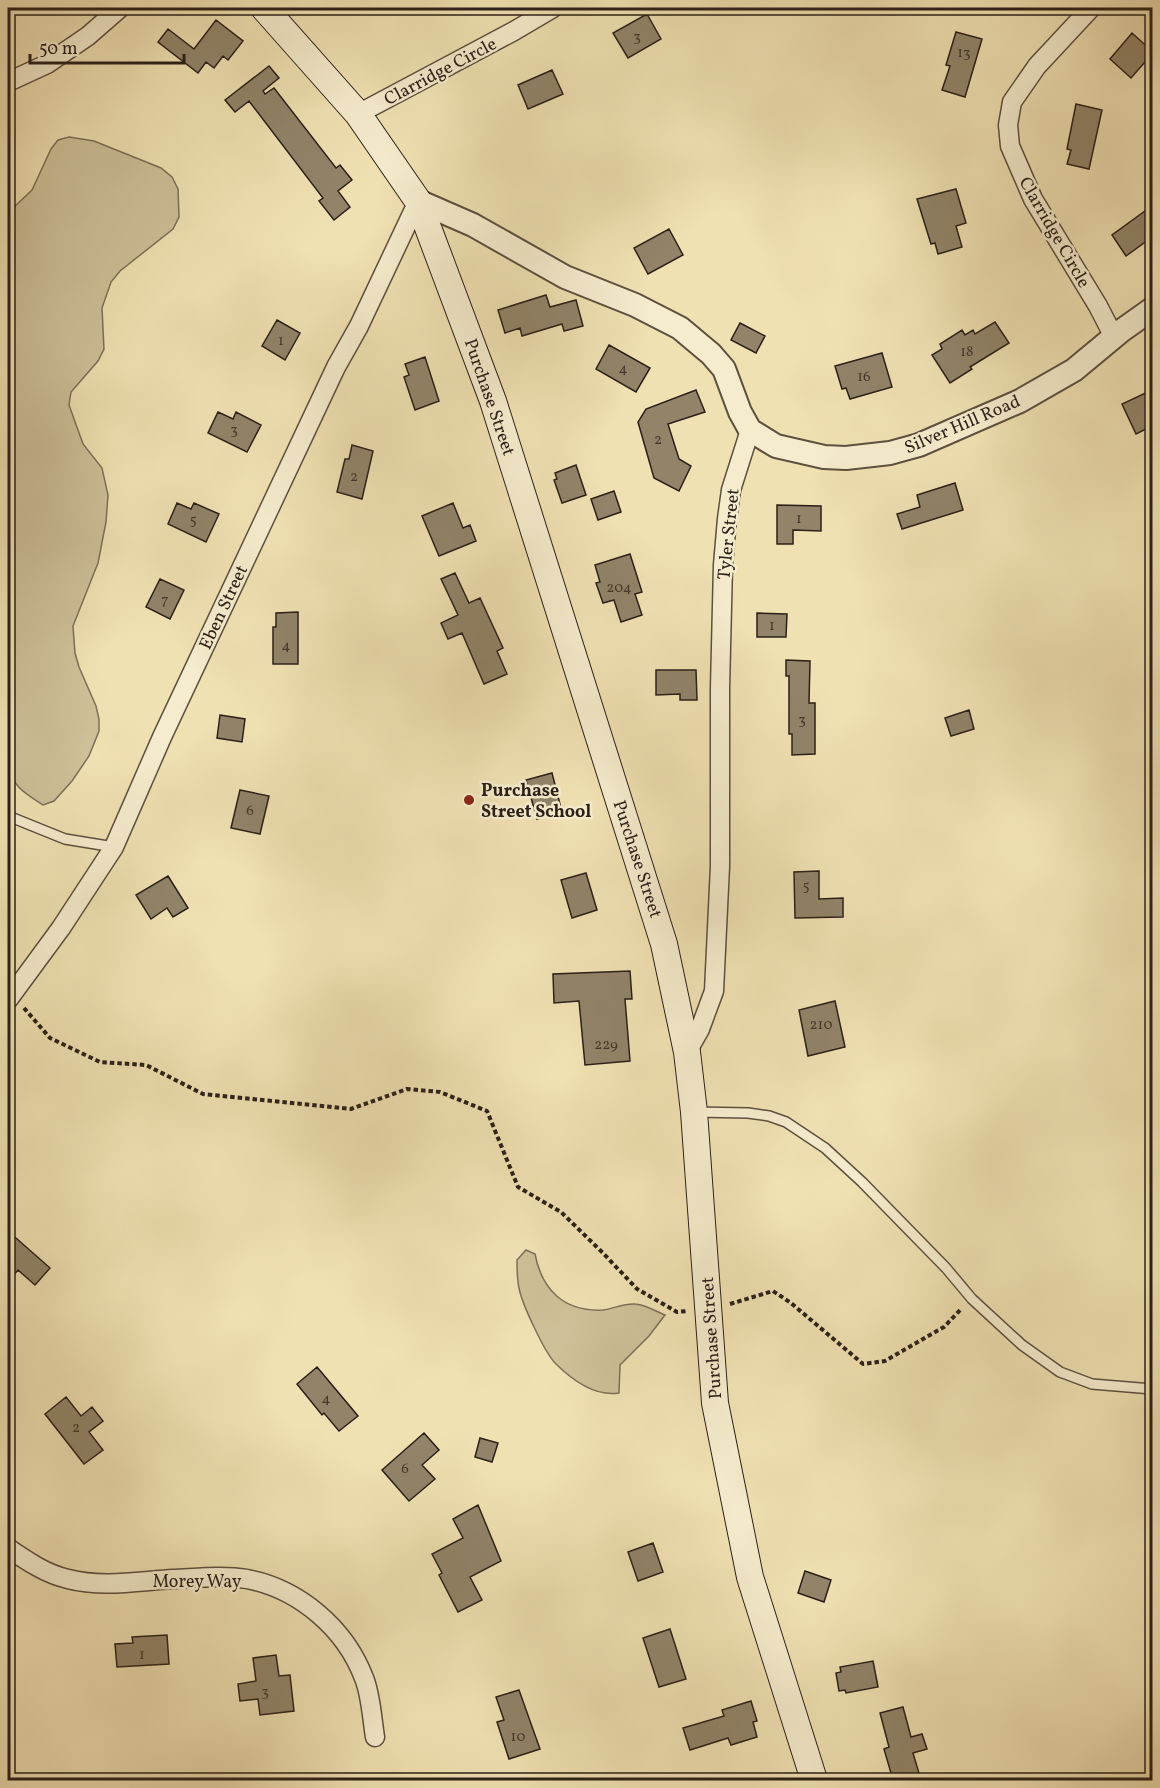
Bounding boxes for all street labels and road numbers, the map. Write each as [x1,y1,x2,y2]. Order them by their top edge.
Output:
street label: Clarridge Circle [380,32,501,113]
street label: Clarridge Circle [1012,173,1096,293]
street label: Purchase Street [457,336,520,459]
street label: Silver Hill Road [901,390,1024,461]
street label: Tyler Street [712,487,747,581]
street label: Eben Street [194,561,255,654]
street label: Purchase Street [606,797,667,922]
street label: Purchase Street [696,1276,729,1400]
street label: Morey Way [152,1570,242,1595]

